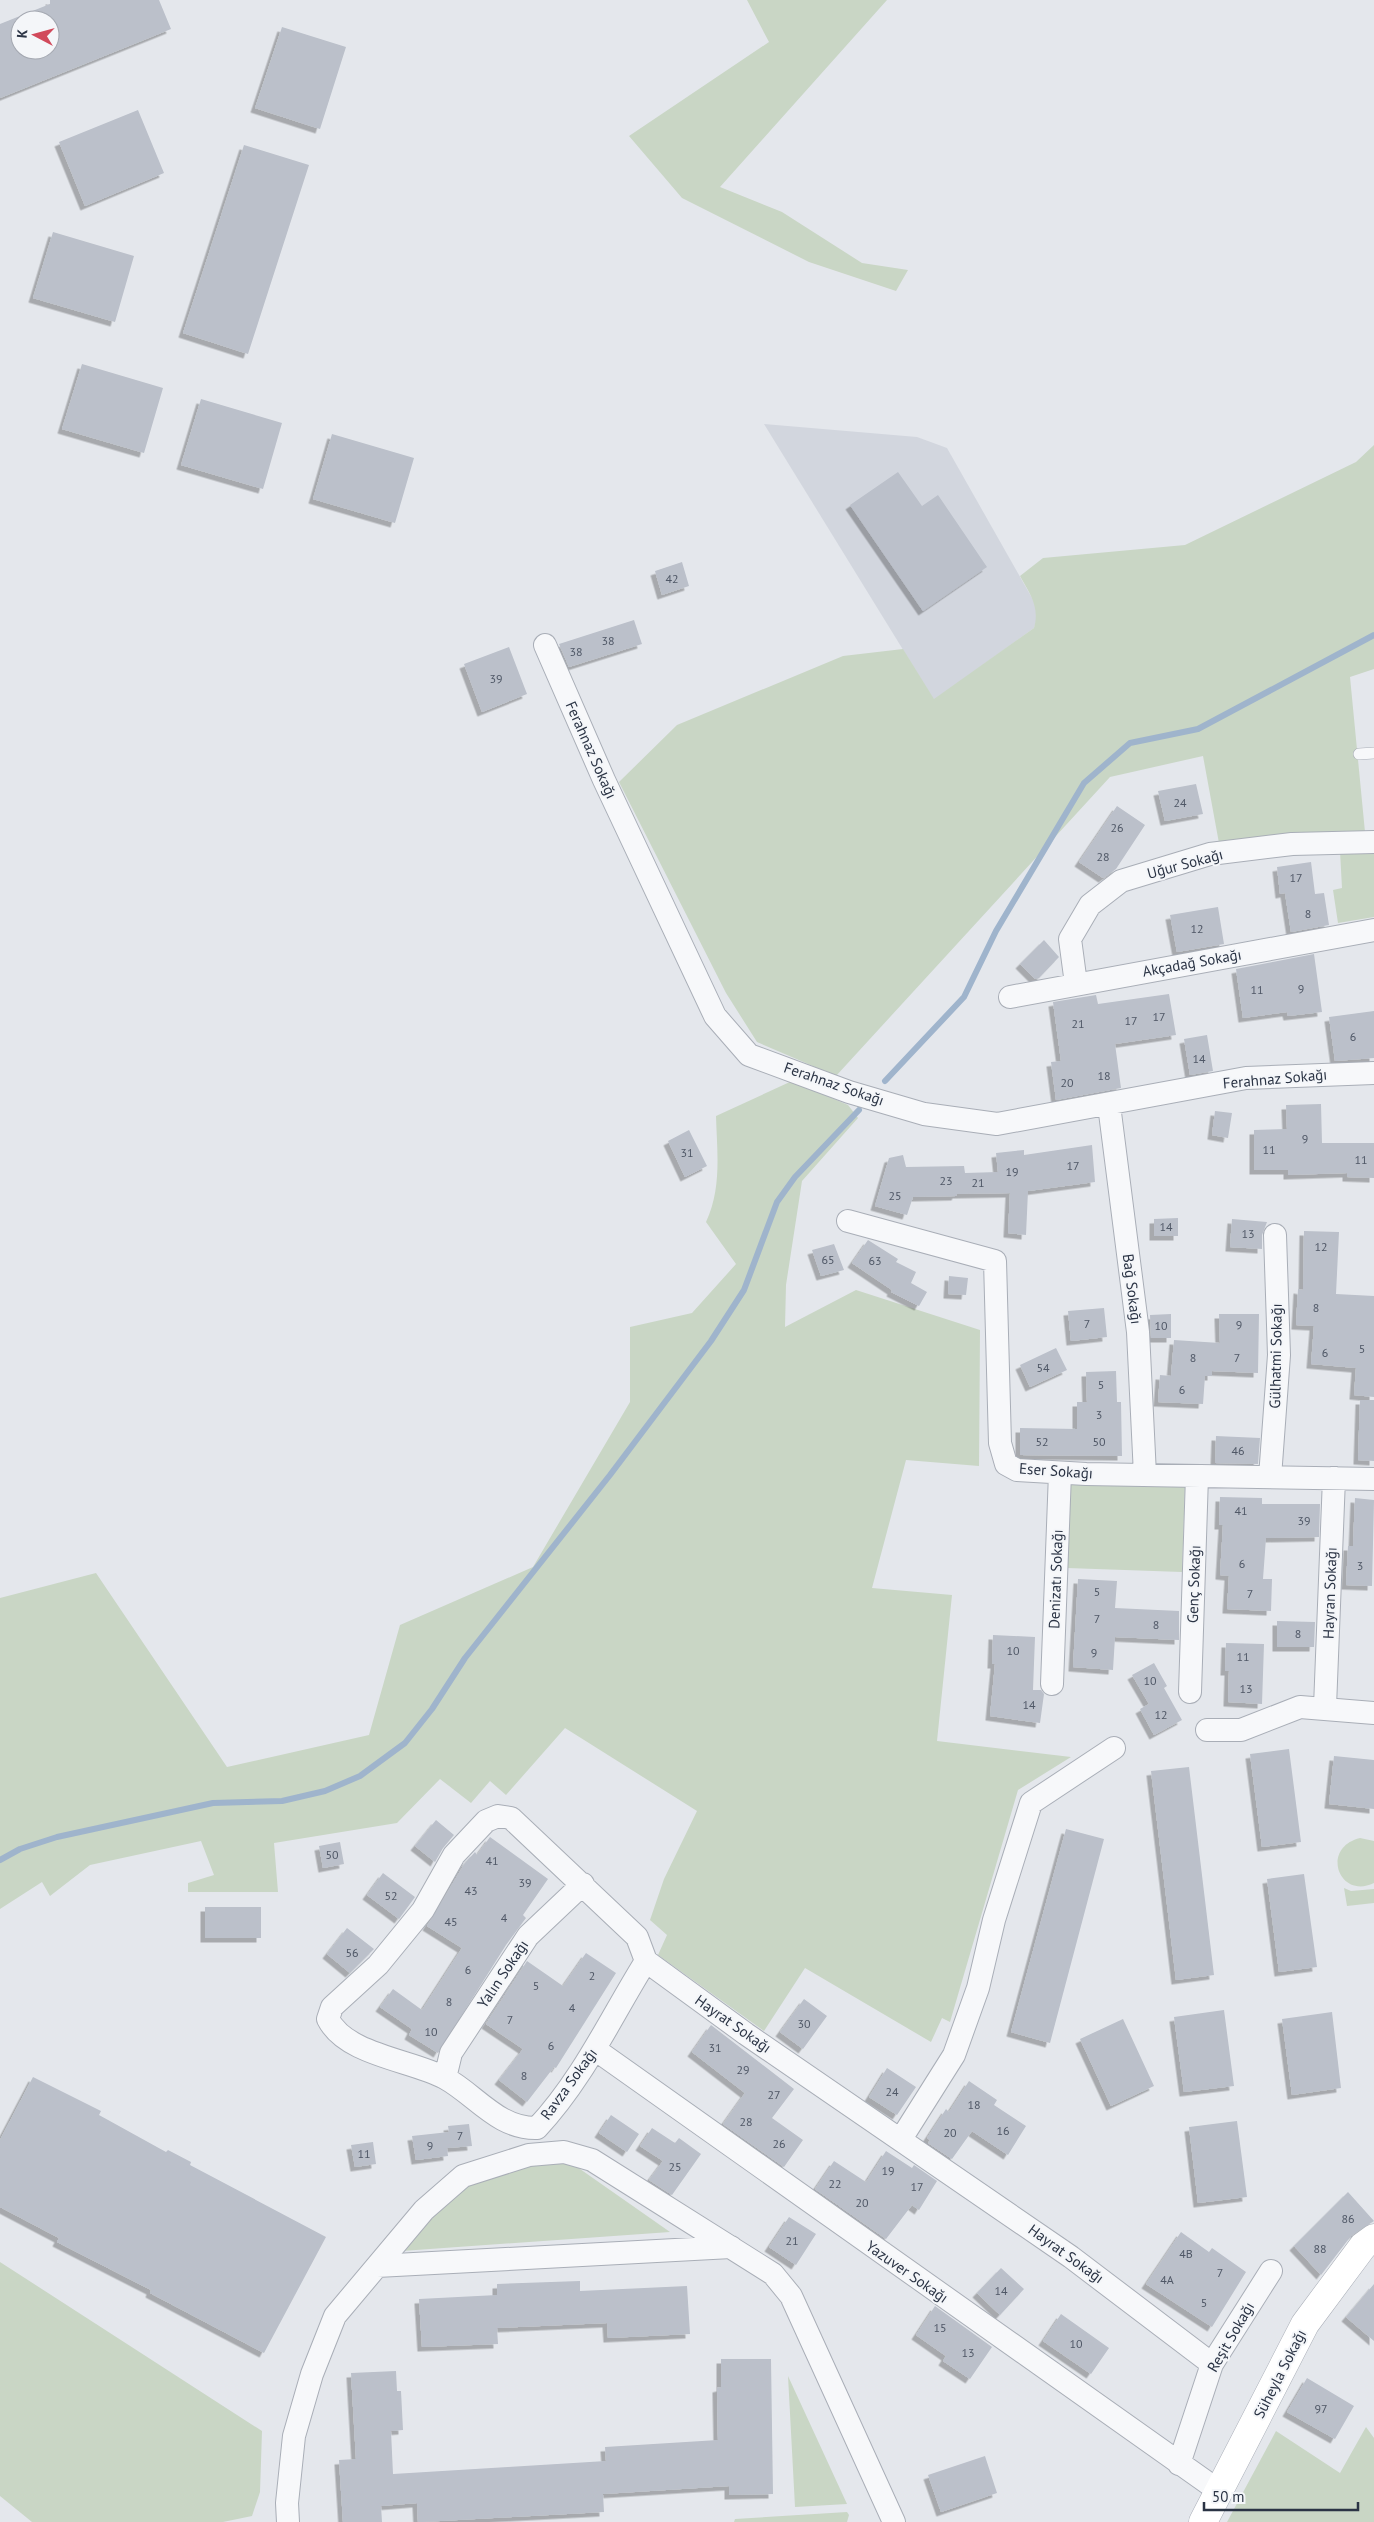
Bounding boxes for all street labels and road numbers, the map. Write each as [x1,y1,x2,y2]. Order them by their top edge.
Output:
street label: Ferahnaz Sokağı [561,698,621,802]
street label: Uğur Sokağı [1145,844,1225,883]
street label: Akçadağ Sokağı [1141,944,1243,981]
street label: Ferahnaz Sokağı [782,1057,887,1110]
street label: Ferahnaz Sokağı [1222,1064,1328,1093]
street label: Bağ Sokağı [1119,1253,1146,1325]
street label: Gülhatmi Sokağı [1265,1303,1286,1409]
street label: Eser Sokağı [1019,1458,1094,1483]
street label: Denizatı Sokağı [1044,1529,1067,1629]
street label: Genç Sokağı [1183,1545,1204,1623]
street label: Hayran Sokağı [1318,1547,1341,1639]
street label: Yalın Sokağı [473,1936,532,2011]
street label: Hayrat Sokağı [691,1990,775,2057]
street label: Ravza Sokağı [536,2044,601,2123]
street label: Hayrat Sokağı [1025,2220,1108,2287]
street label: Yazuver Sokağı [863,2236,952,2307]
street label: Reşit Sokağı [1203,2298,1258,2375]
street label: Süheyla Sokağı [1249,2326,1310,2421]

